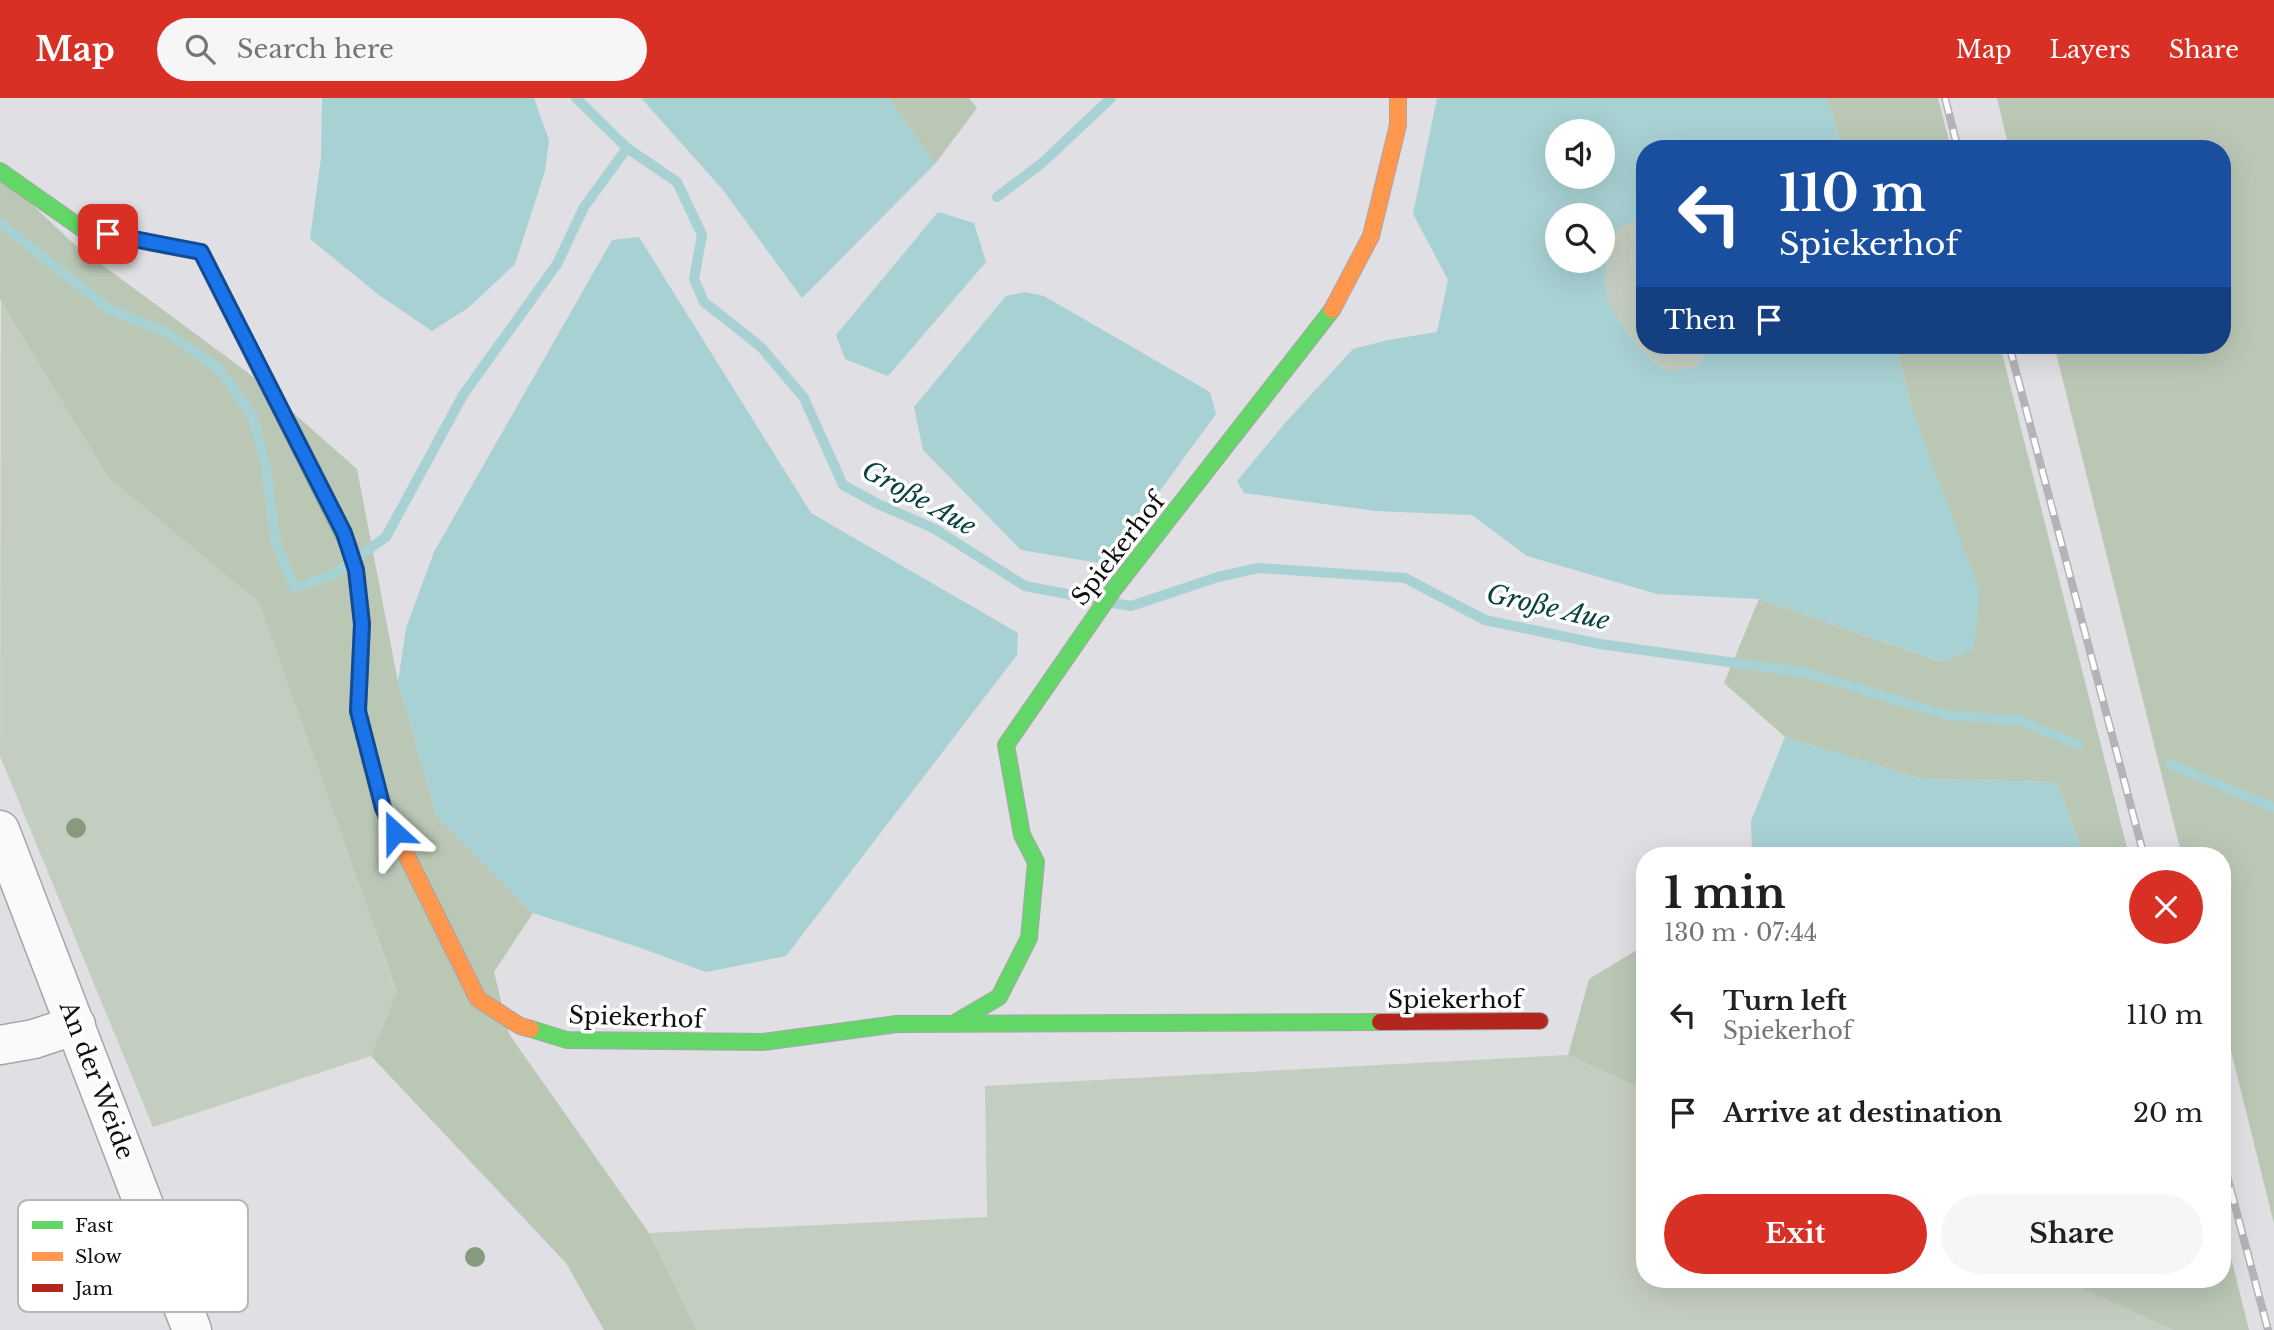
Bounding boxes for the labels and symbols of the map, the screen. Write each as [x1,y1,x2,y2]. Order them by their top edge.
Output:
pin [78,204,138,264]
water label: Große Aue [856,454,982,542]
street label: Spiekerhof [1065,485,1173,611]
water label: Große Aue [1483,577,1613,637]
position arrow [358,795,432,869]
street label: Spiekerhof [1388,985,1525,1014]
street label: An der Weide [53,996,140,1163]
street label: Spiekerhof [568,1000,707,1034]
legend [18,1200,248,1312]
text: Fast [75,1214,114,1237]
text: Slow [75,1245,122,1268]
text: Jam [72,1277,113,1300]

